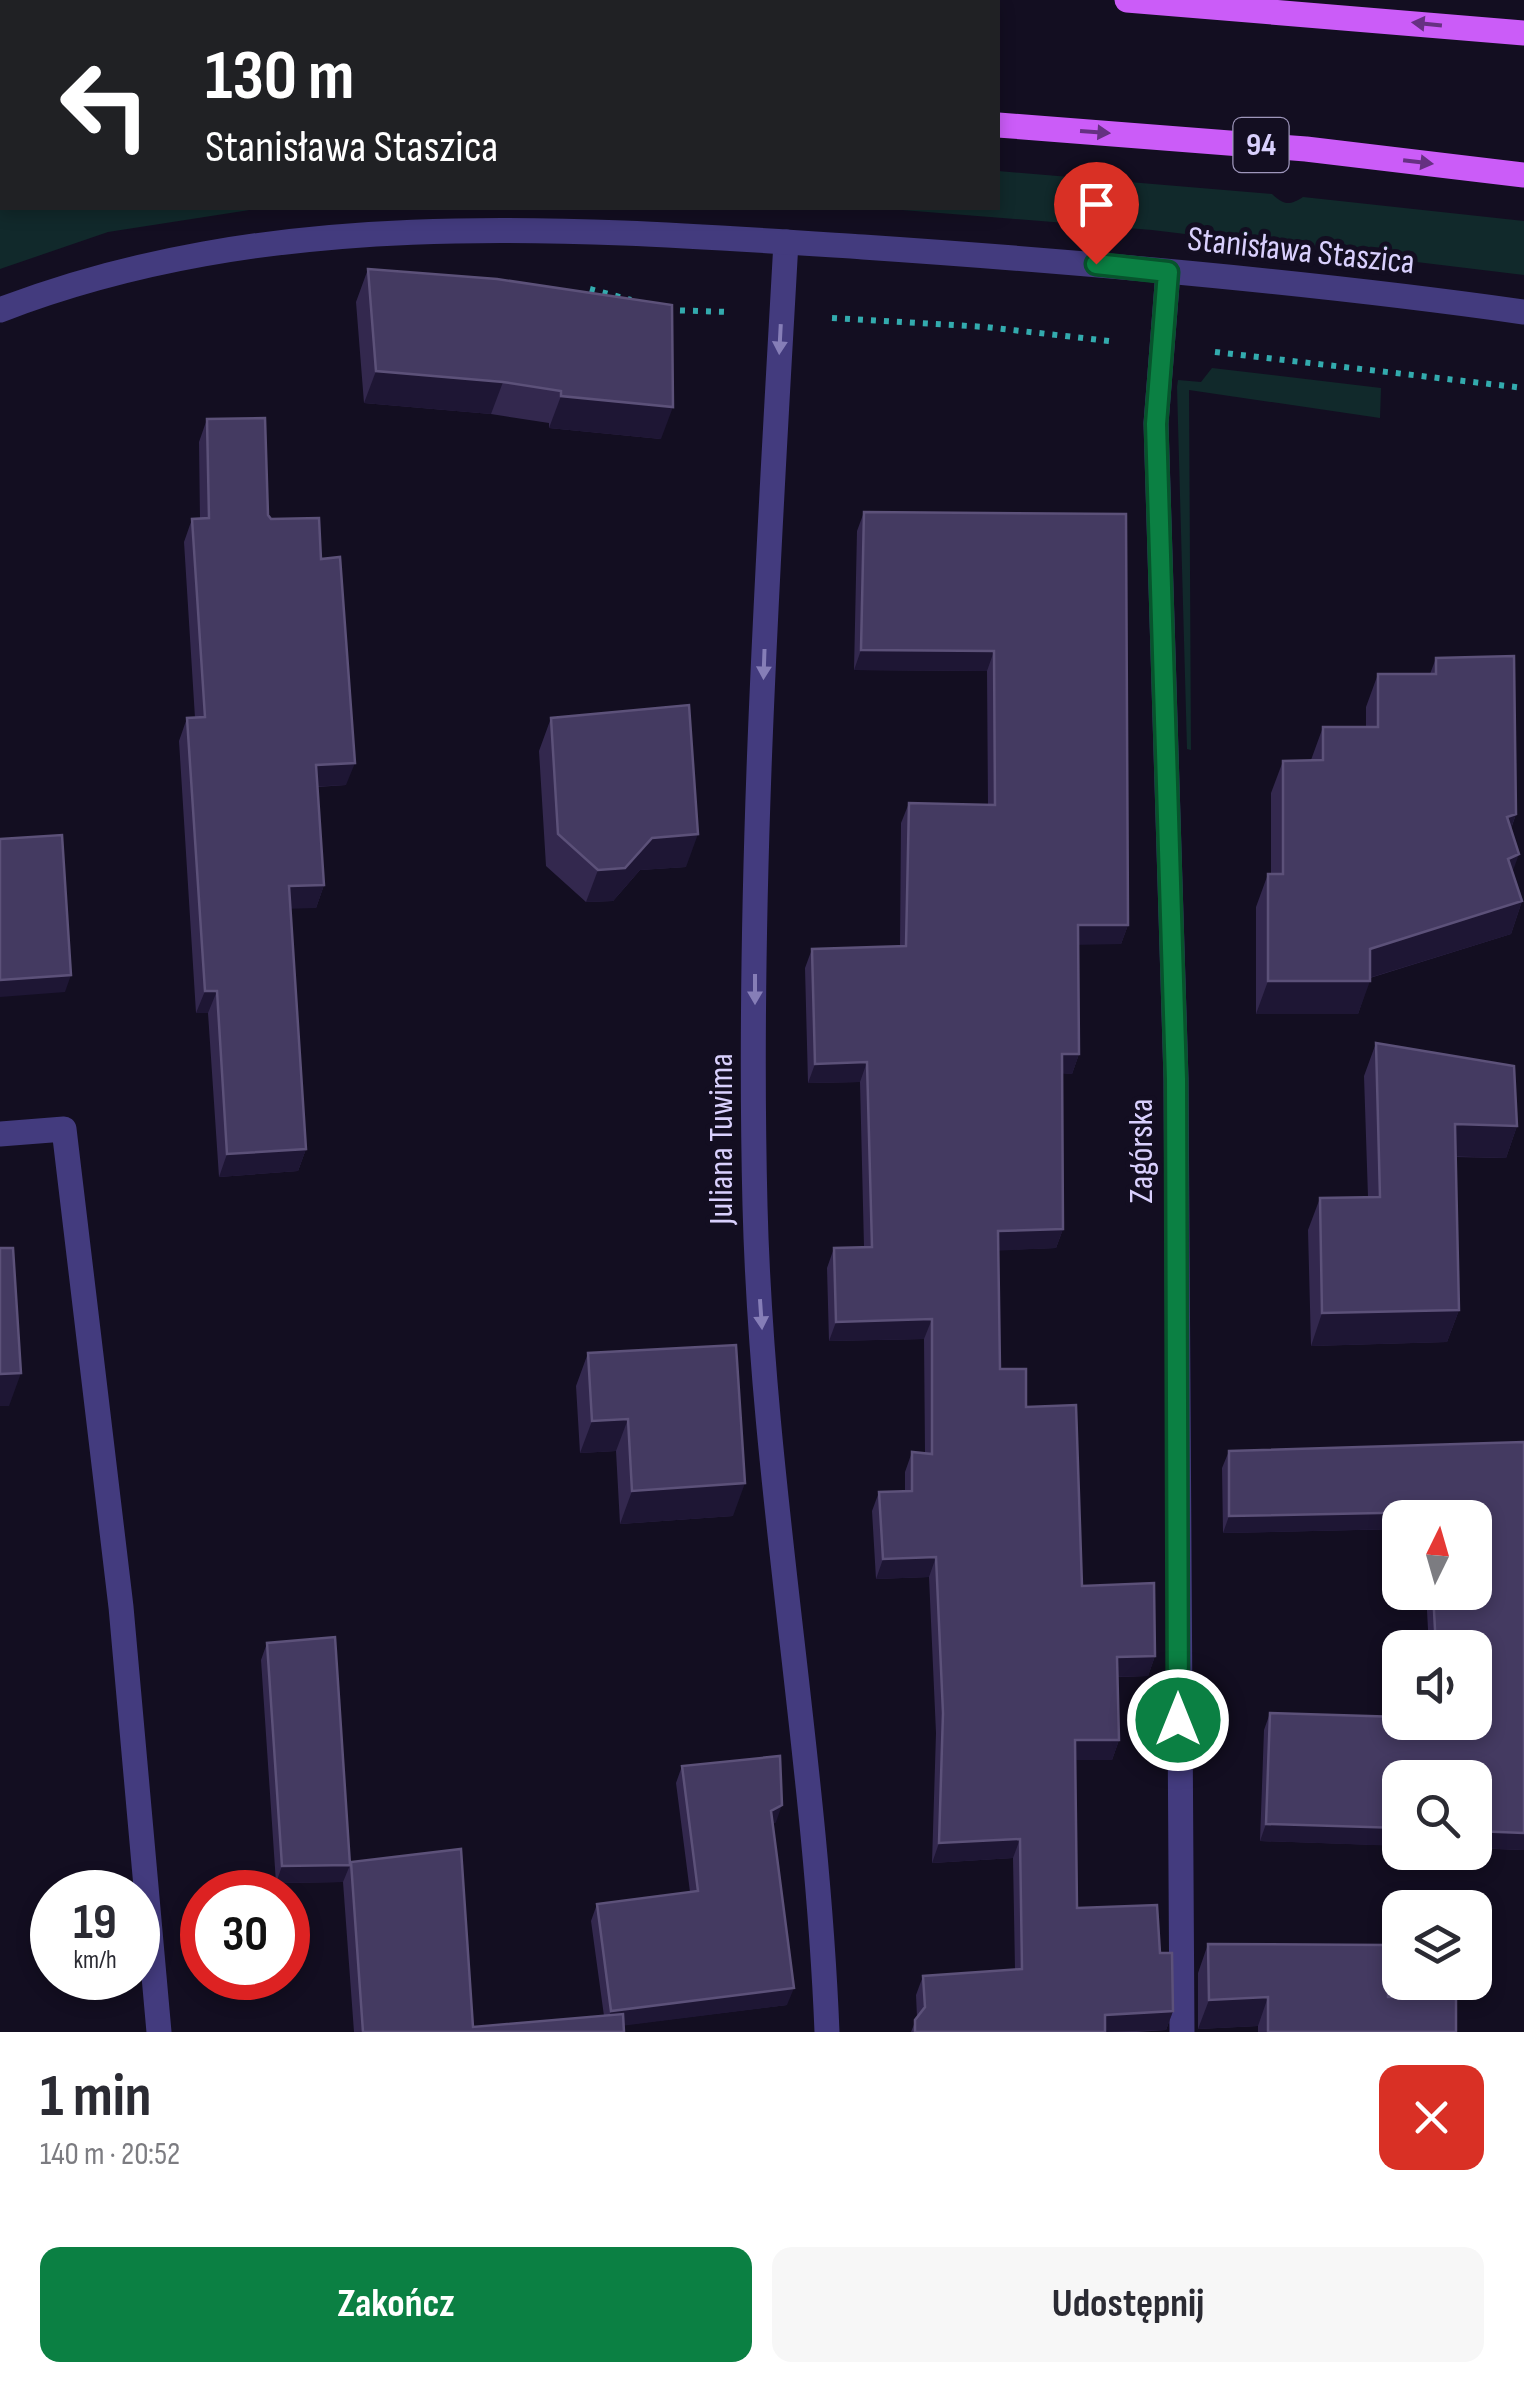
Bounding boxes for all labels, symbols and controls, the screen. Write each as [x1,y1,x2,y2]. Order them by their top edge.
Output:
one-way arrow [1411,16,1442,32]
text: 130 m [205,35,354,119]
icon: left [40,40,170,170]
road number: 94 [1234,118,1288,172]
text: Stanisława Staszica [205,120,498,175]
one-way arrow [1079,125,1111,141]
one-way arrow [1403,154,1435,170]
pin [1054,162,1139,265]
icon: arrive [1069,177,1124,232]
street label: Stanisława Staszica [1185,218,1417,284]
one-way arrow [772,324,788,356]
one-way arrow [756,649,772,681]
one-way arrow [747,973,763,1005]
street label: Juliana Tuwima [700,1053,743,1226]
street label: Zagórska [1120,1099,1163,1203]
one-way arrow [753,1298,769,1330]
north arrow [1382,1500,1492,1610]
map controls [1382,1500,1492,2000]
button: sound [1382,1630,1492,1740]
position arrow [1126,1668,1230,1772]
button: search [1382,1760,1492,1870]
speed limit sign: 30 [180,1870,310,2000]
button: layers [1382,1890,1492,2000]
text: 19 [73,1893,117,1953]
text: km/h [73,1945,117,1976]
text: 1 min [40,2061,152,2133]
button: close [1379,2065,1484,2170]
text: 140 m · 20:52 [40,2135,180,2174]
button: Zakończ [40,2247,752,2362]
button: Udostępnij [772,2247,1484,2362]

